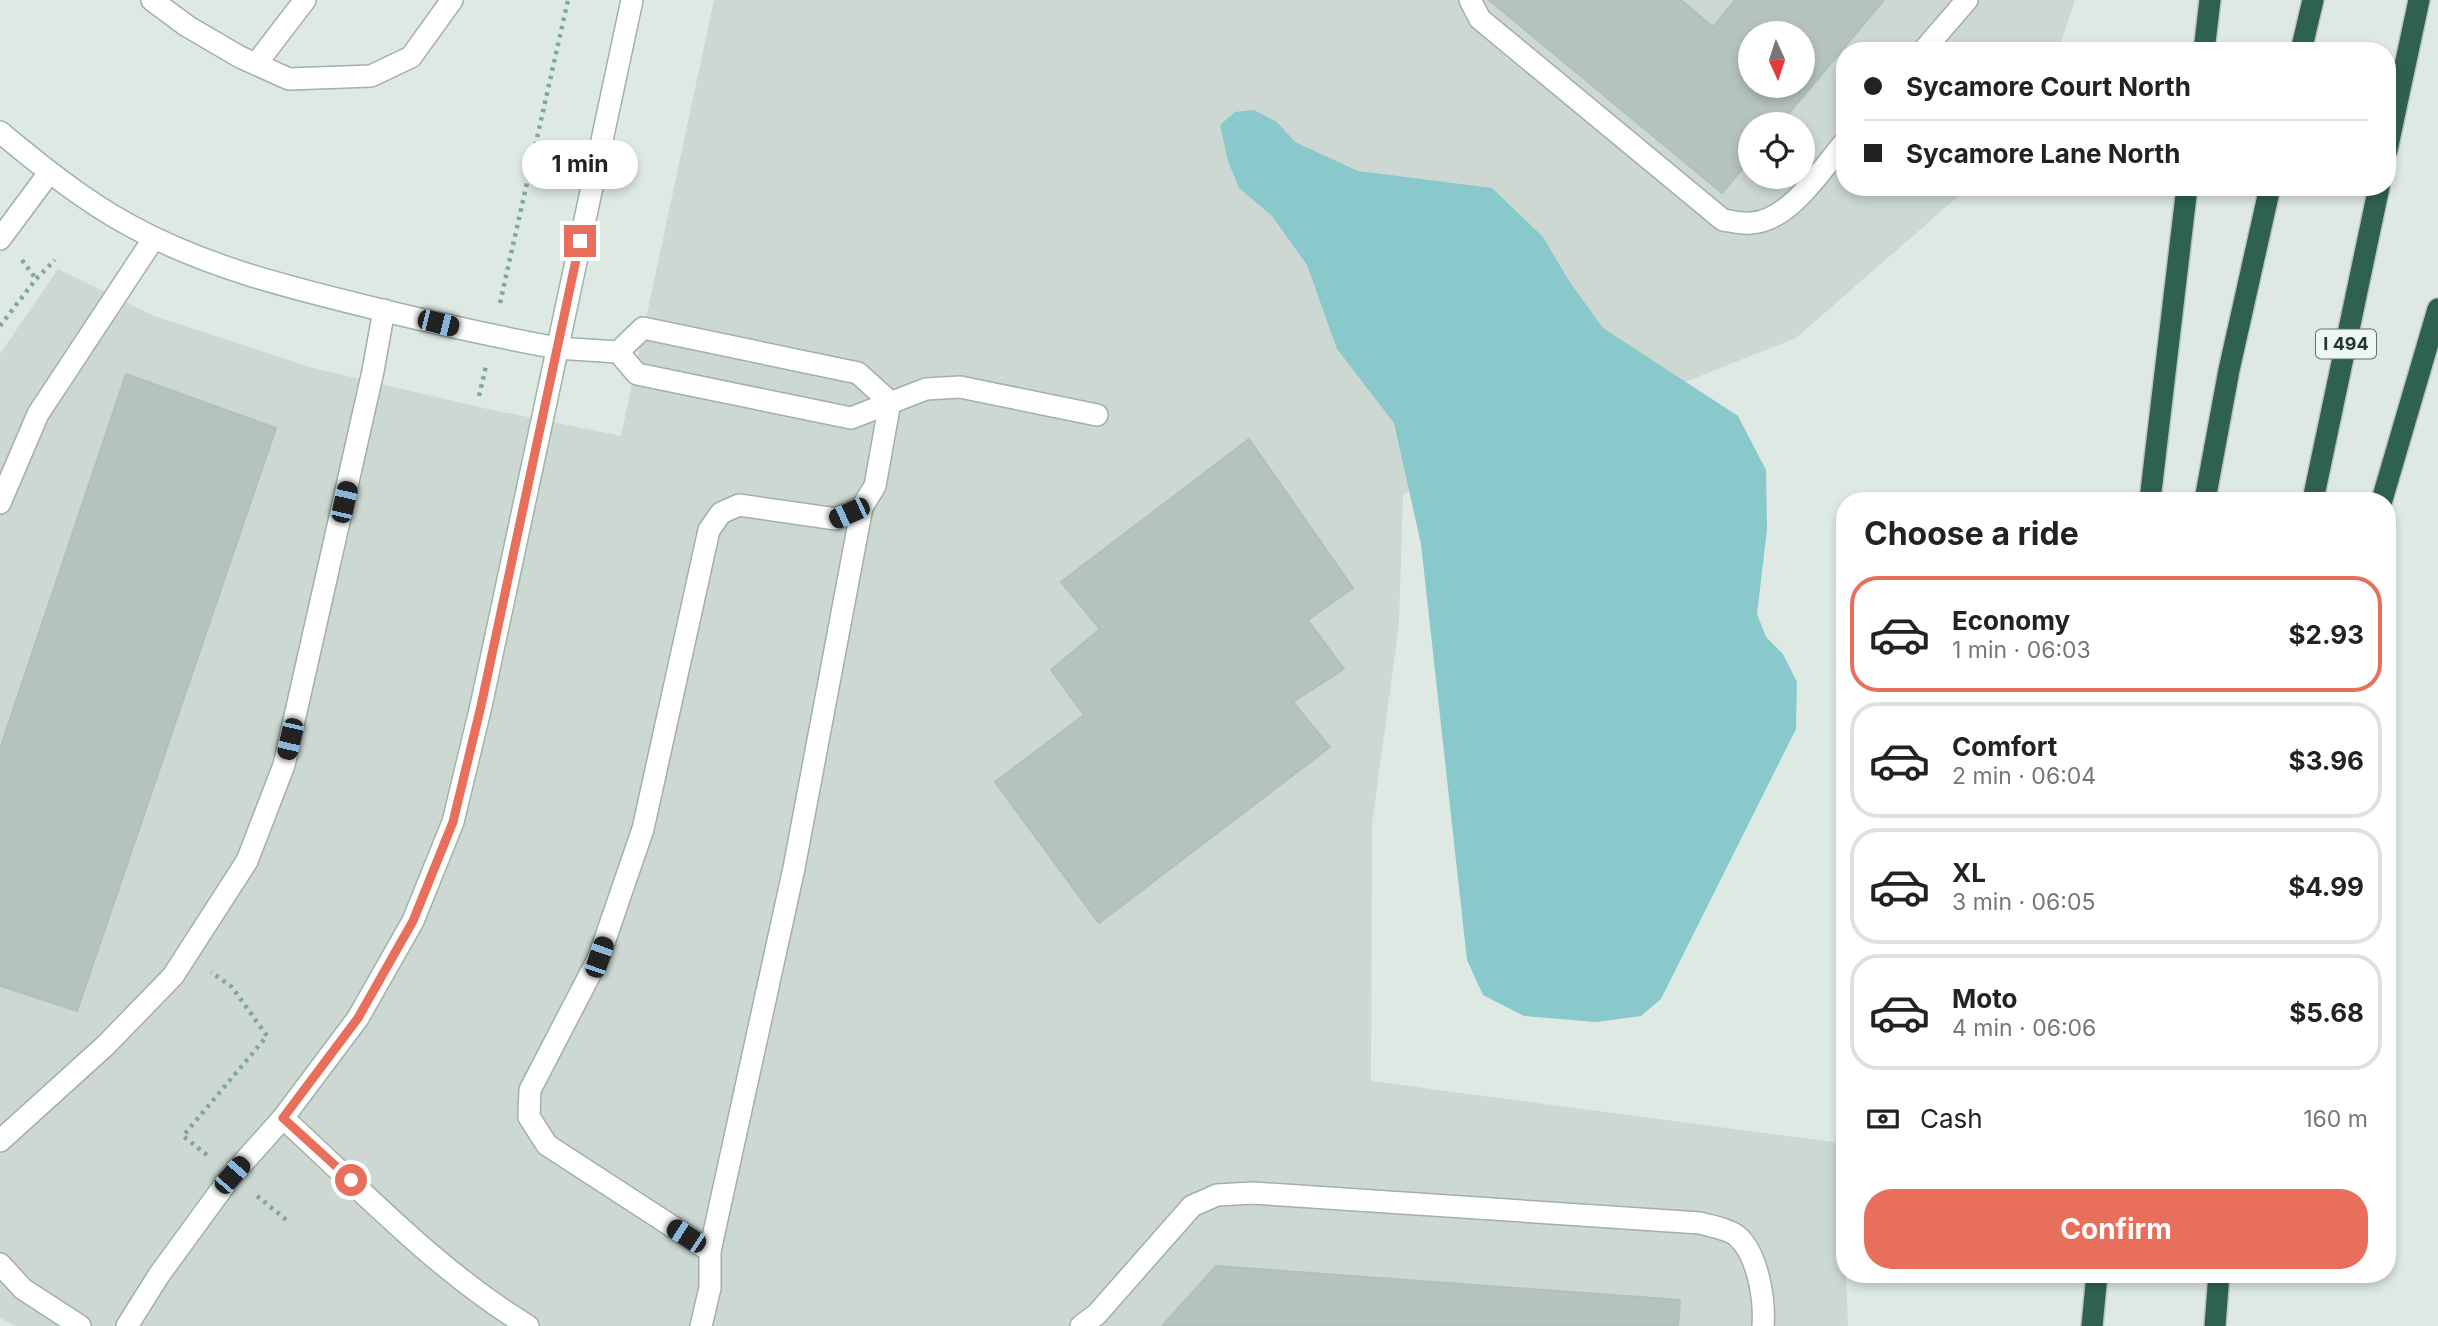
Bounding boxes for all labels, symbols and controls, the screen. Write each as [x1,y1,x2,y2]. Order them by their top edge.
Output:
north arrow [1738,21,1815,98]
map controls [1738,21,1815,189]
text: Sycamore Court North [1906,71,2191,102]
button: locate [1738,112,1815,189]
text: Sycamore Lane North [1906,138,2180,169]
callout: 1 min [522,140,638,188]
text: 1 min [552,150,608,178]
route end [564,225,596,257]
car [416,308,461,338]
road number: I 494 [2316,330,2376,358]
car [330,479,359,525]
car [826,495,873,531]
text: Choose a ride [1864,514,2079,553]
icon: car [1868,603,1931,666]
text: Economy [1952,605,2070,636]
text: $2.93 [2289,619,2364,650]
text: 1 min · 06:03 [1952,636,2091,664]
car [276,716,305,762]
icon: car [1868,729,1931,792]
text: Comfort [1952,731,2057,762]
text: $3.96 [2289,745,2364,776]
text: 2 min · 06:04 [1952,762,2096,790]
icon: car [1868,855,1931,918]
text: XL [1952,857,1986,888]
text: $4.99 [2288,871,2364,902]
text: 3 min · 06:05 [1952,888,2095,916]
car [583,934,616,980]
icon: car [1868,981,1931,1044]
text: Moto [1952,983,2017,1014]
text: $5.68 [2289,997,2364,1028]
text: 4 min · 06:06 [1952,1014,2096,1042]
icon: cash [1864,1100,1902,1138]
text: Cash [1920,1103,1983,1134]
text: 160 m [2303,1105,2368,1133]
car [211,1152,254,1198]
route start [335,1164,367,1196]
button: Confirm [1864,1189,2368,1269]
car [663,1216,710,1256]

